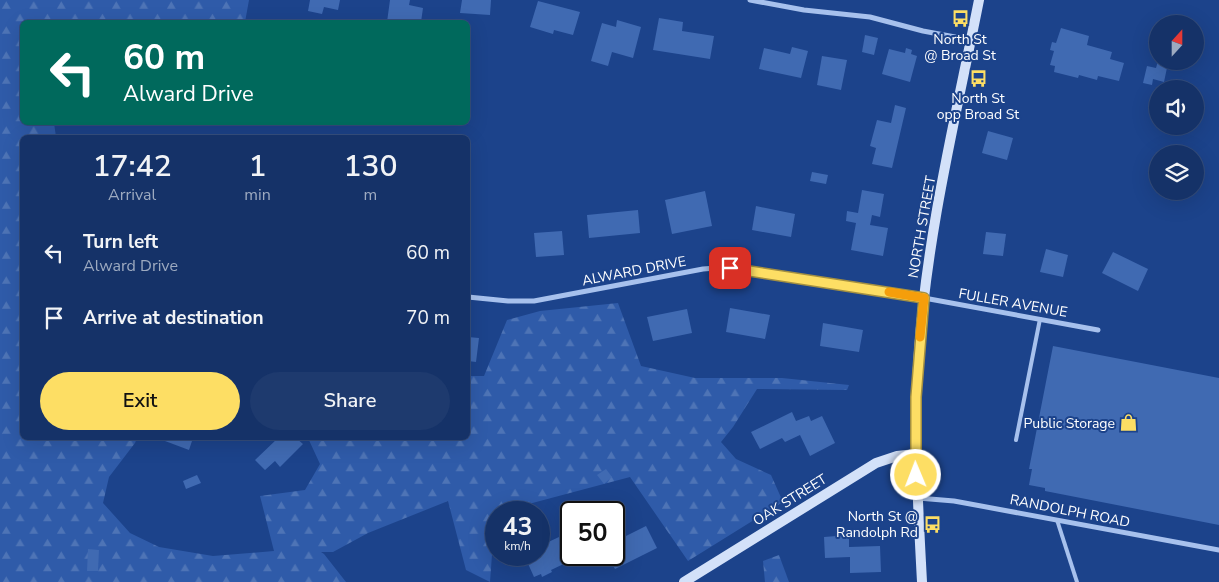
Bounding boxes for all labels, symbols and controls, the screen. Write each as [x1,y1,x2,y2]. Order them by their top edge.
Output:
bus stop icon: North St @ Broad St [950,9,970,29]
north arrow [1149,15,1204,70]
map controls [1149,15,1204,200]
place label: North St @ Broad St [924,30,996,65]
text: 60 m [123,34,205,81]
icon: left [40,40,105,105]
bus stop icon: North St opp Broad St [968,68,988,88]
text: Alward Drive [123,79,254,109]
button: sound [1149,80,1204,135]
place label: North St opp Broad St [937,89,1019,124]
button: layers [1149,145,1204,200]
text: 17:42 [93,146,172,187]
text: 1 [249,146,267,187]
text: 130 [343,146,397,187]
street label: NORTH STREET [904,174,940,280]
text: Arrival [108,184,156,206]
text: min [244,184,271,206]
text: m [364,184,377,206]
text: Turn left [83,229,158,255]
icon: left [40,239,68,267]
text: 60 m [406,240,450,266]
pin [709,247,751,289]
street label: ALWARD DRIVE [580,252,688,290]
icon: arrive [716,254,744,282]
text: Alward Drive [83,255,178,277]
street label: FULLER AVENUE [957,284,1069,322]
icon: arrive [40,304,68,332]
text: Arrive at destination [83,305,264,331]
text: 70 m [406,305,450,331]
button: Exit [40,372,240,430]
button: Share [250,372,450,430]
shop icon: Public Storage [1119,413,1139,433]
place label: Public Storage [1024,414,1115,433]
position arrow [889,448,941,500]
street label: OAK STREET [749,469,831,530]
street label: RANDOLPH ROAD [1008,490,1132,532]
speed limit sign: 50 [560,501,625,566]
place label: North St @ Randolph Rd [836,507,918,542]
text: 43 [502,510,533,544]
bus stop icon: North St @ Randolph Rd [922,514,942,534]
text: km/h [504,538,531,554]

